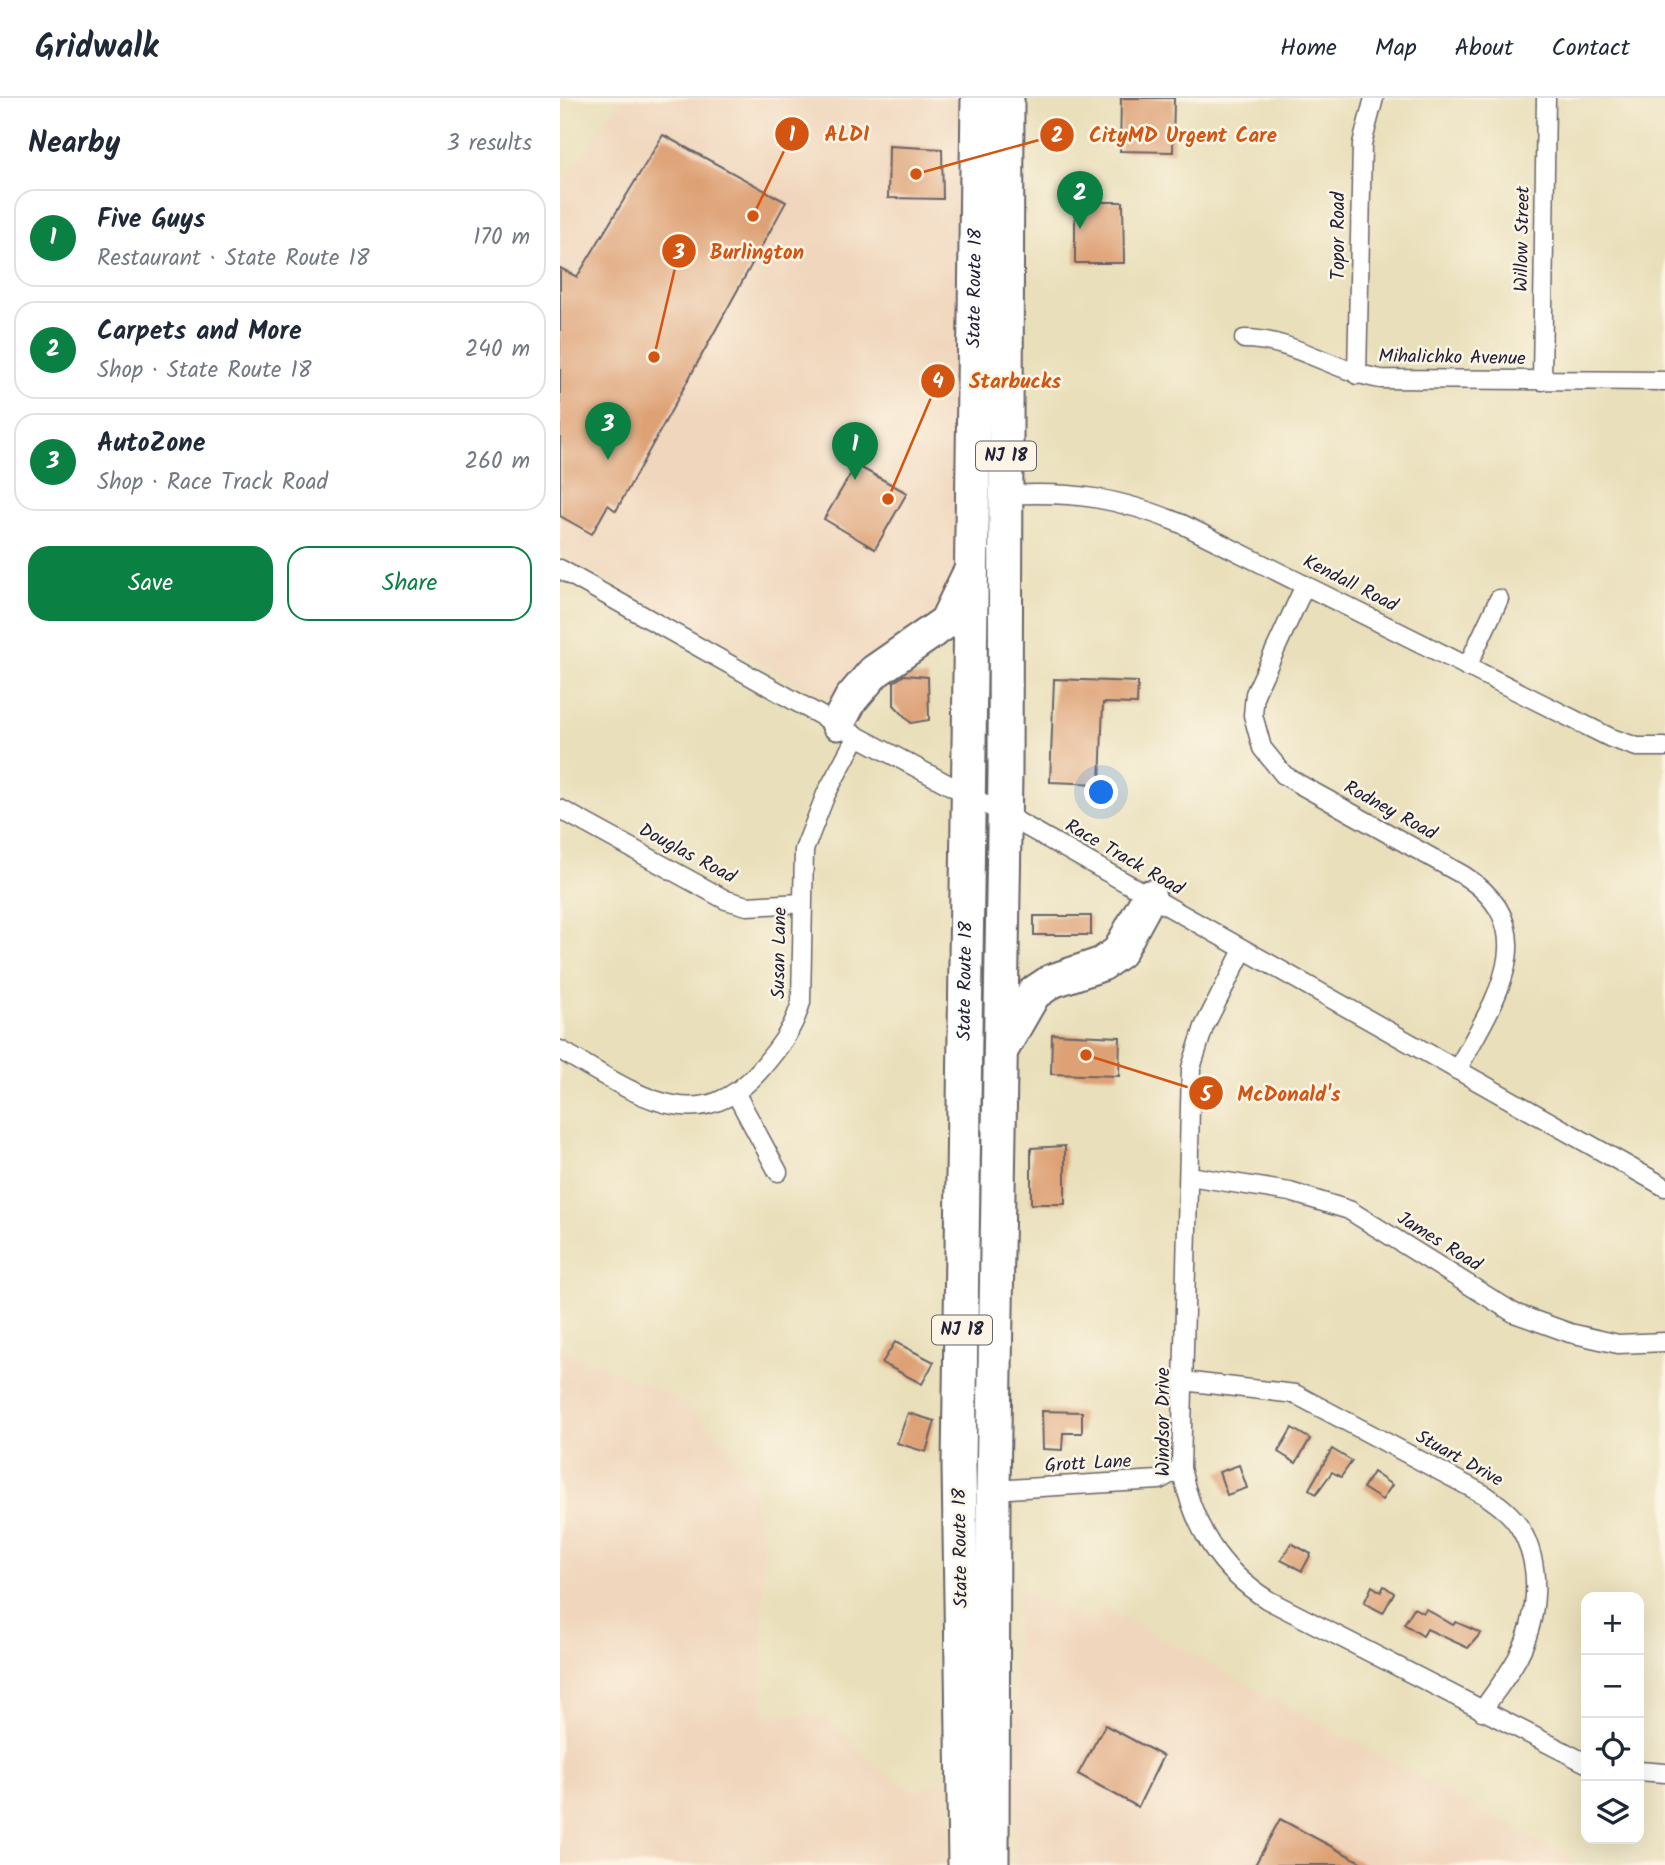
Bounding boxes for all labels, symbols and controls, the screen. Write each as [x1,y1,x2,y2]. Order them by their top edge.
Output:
text: Gridwalk [35,22,158,75]
text: Home [1280,29,1337,68]
text: Map [1375,29,1417,68]
text: About [1455,29,1513,68]
text: Contact [1551,29,1630,68]
callout: ALDI [775,113,883,155]
callout: CityMD Urgent Care [1040,114,1290,156]
text: 1 [789,119,796,152]
text: ALDI [824,119,870,152]
text: Nearby [28,120,120,168]
text: 2 [1051,120,1063,153]
text: CityMD Urgent Care [1089,120,1277,153]
text: 3 results [446,126,532,162]
pin: 2 [1057,171,1103,229]
street label: Willow Street [1507,185,1539,292]
street label: Topor Road [1324,191,1354,280]
text: Five Guys [97,199,205,241]
text: 1 [50,220,56,256]
text: 170 m [473,220,530,256]
street label: State Route 18 [960,228,991,348]
callout: Burlington [661,230,818,272]
text: 3 [672,237,685,270]
text: Burlington [710,237,804,270]
text: Restaurant · State Route 18 [97,241,370,277]
text: Carpets and More [97,311,302,353]
text: 2 [46,332,60,368]
text: 240 m [465,332,530,368]
street label: Mihalichko Avenue [1378,342,1526,374]
text: Shop · State Route 18 [97,353,312,389]
callout: Starbucks [920,360,1075,402]
text: 4 [932,366,944,399]
text: Starbucks [969,366,1061,399]
pin: 3 [585,402,631,460]
pin: 1 [832,422,878,480]
text: AutoZone [97,423,205,465]
road number: NJ 18 [976,442,1036,470]
text: 3 [47,444,59,480]
text: 260 m [465,444,530,480]
text: Shop · Race Track Road [97,465,328,501]
button: Save [28,546,273,621]
button: Share [287,546,532,621]
street label: Kendall Road [1297,547,1403,621]
street label: Rodney Road [1338,773,1443,849]
your location [1084,775,1118,809]
street label: Race Track Road [1059,812,1190,905]
street label: Douglas Road [633,816,741,892]
street label: Susan Lane [764,906,796,999]
street label: State Route 18 [950,920,982,1041]
callout: McDonald's [1188,1072,1354,1114]
text: 5 [1200,1079,1214,1112]
text: McDonald's [1237,1079,1341,1112]
street label: James Road [1391,1204,1488,1280]
road number: NJ 18 [932,1316,992,1344]
street label: Windsor Drive [1149,1367,1179,1477]
street label: Stuart Drive [1410,1423,1509,1496]
street label: Grott Lane [1044,1447,1133,1481]
street label: State Route 18 [945,1487,977,1608]
map controls [1581,1592,1644,1844]
button: + [1581,1592,1644,1655]
button: − [1581,1655,1644,1718]
button: locate [1581,1718,1644,1781]
button: layers [1581,1781,1644,1844]

